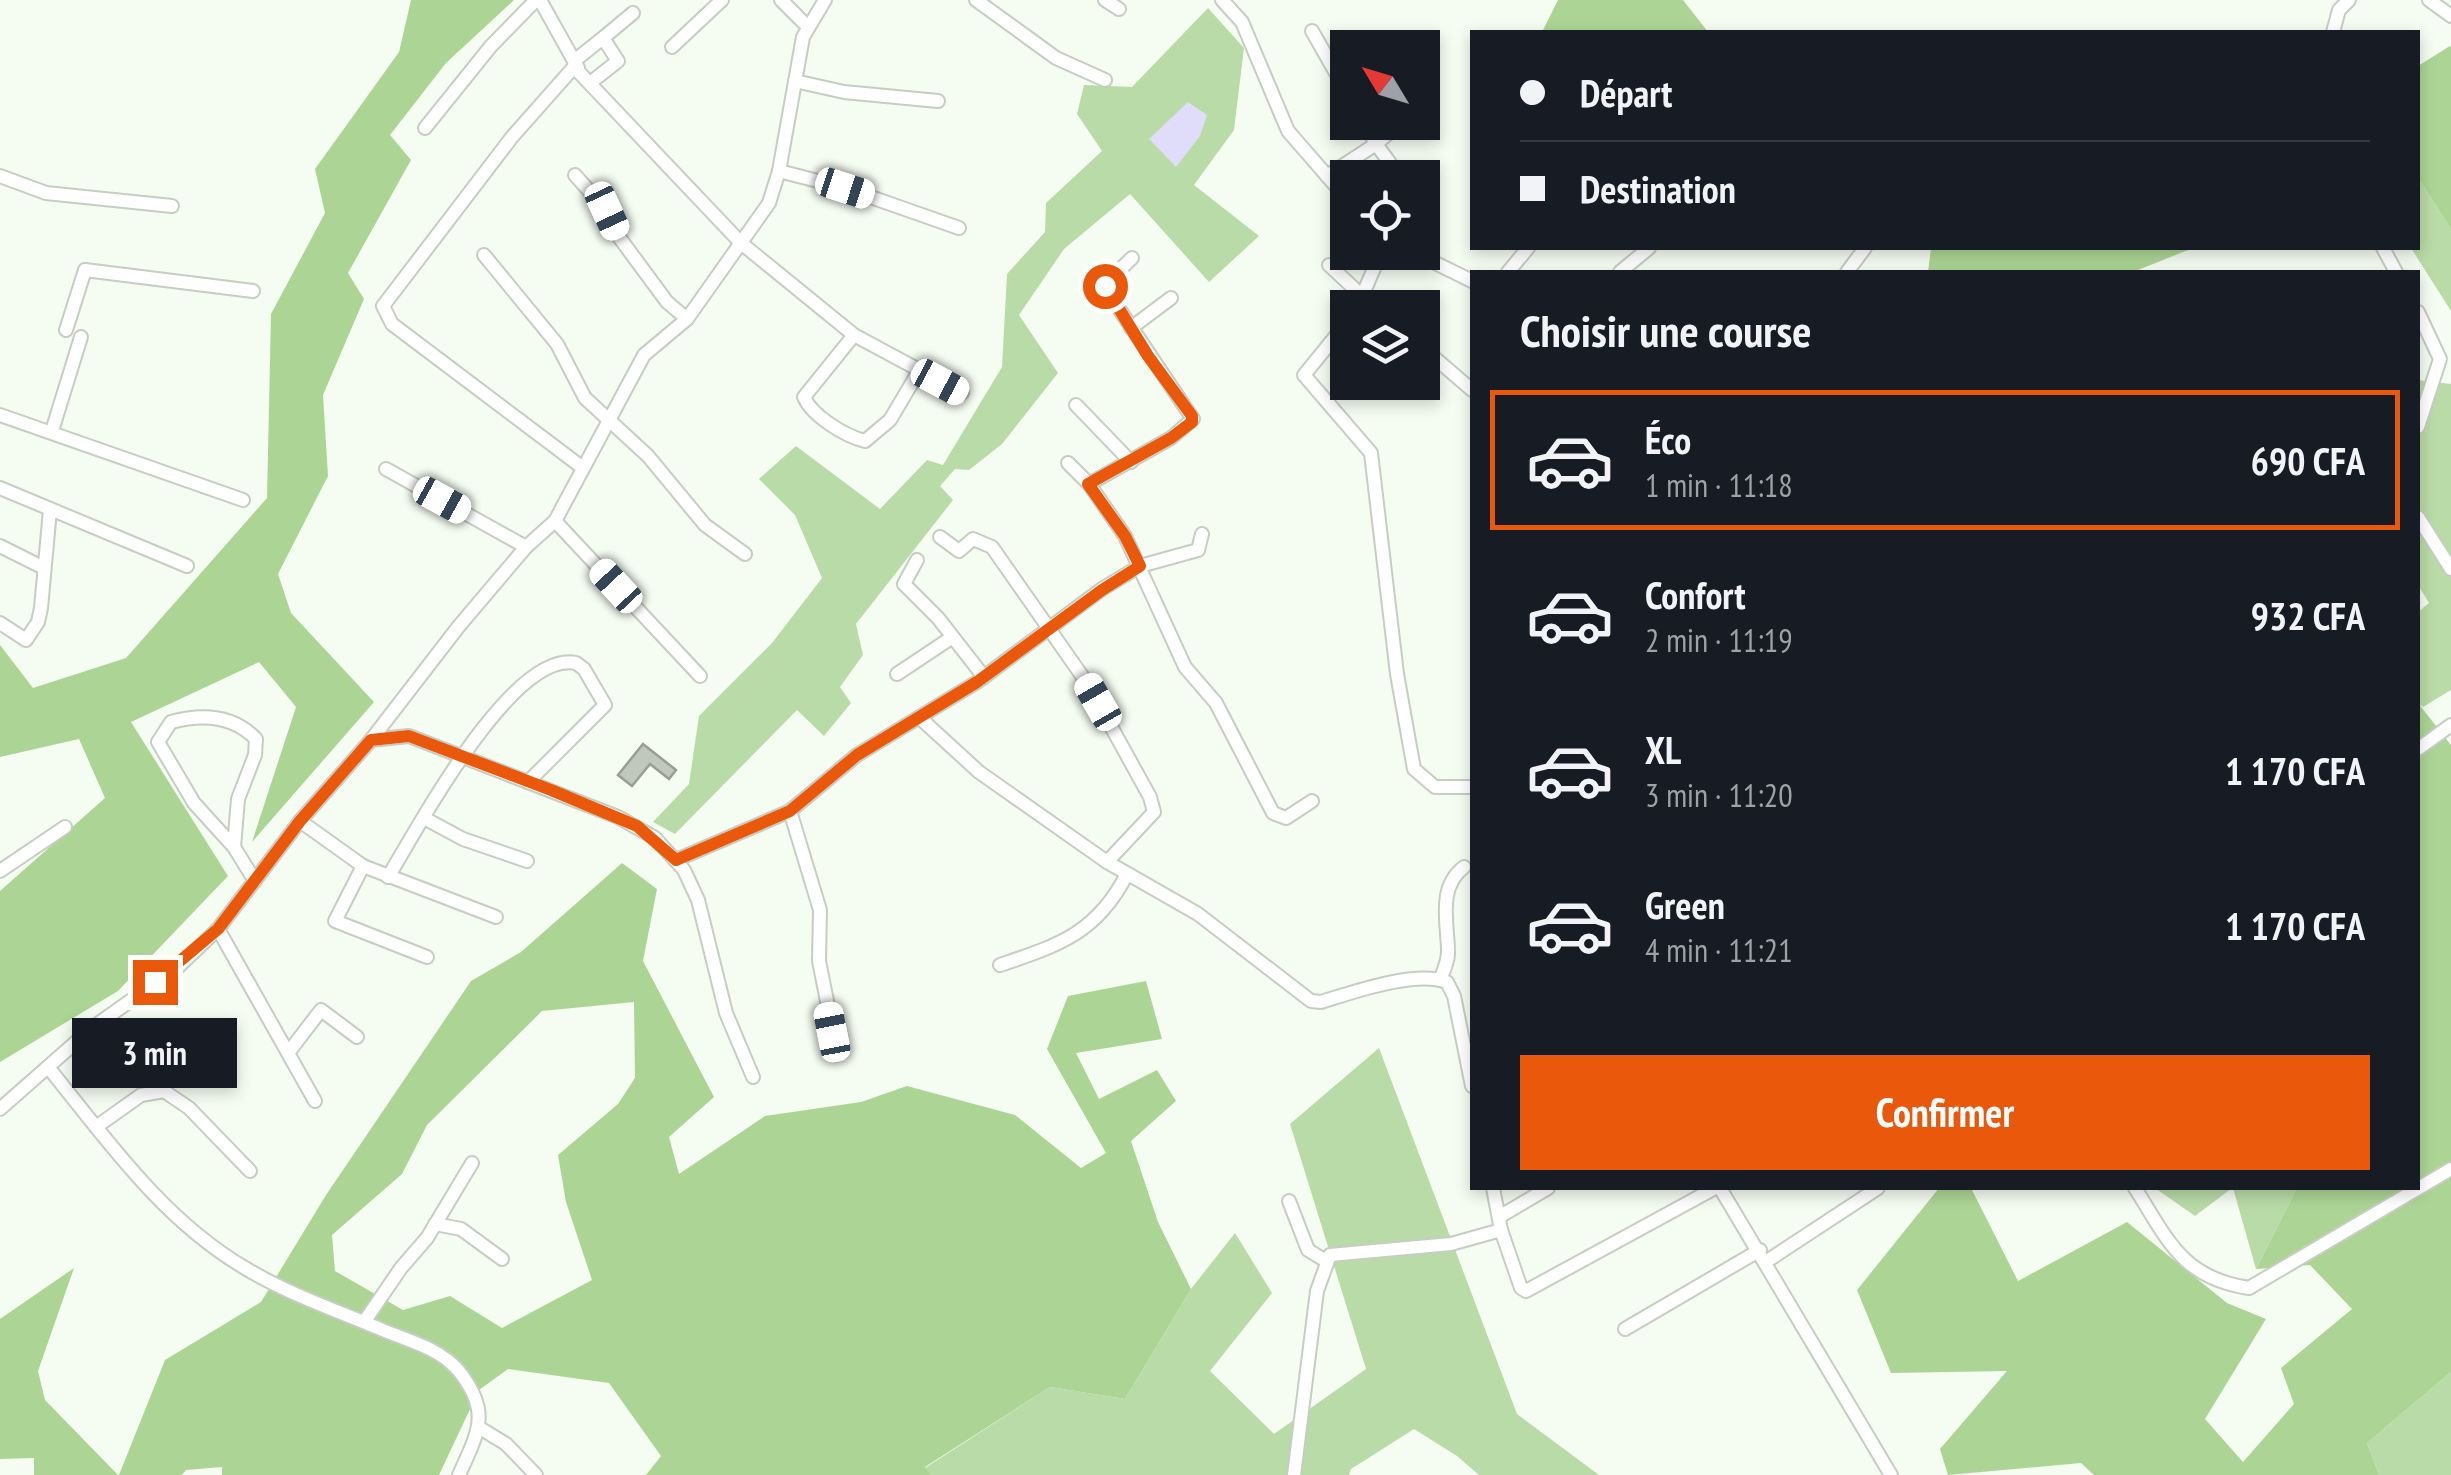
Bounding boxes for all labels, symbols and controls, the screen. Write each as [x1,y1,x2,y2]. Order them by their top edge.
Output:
north arrow [1330,30,1440,140]
map controls [1330,30,1440,400]
text: Départ [1580,68,1672,117]
button: locate [1330,160,1440,270]
car [812,164,878,212]
text: Destination [1580,164,1736,213]
car [581,177,633,245]
route start [1083,264,1128,309]
button: layers [1330,290,1440,400]
text: Choisir une course [1520,301,1811,359]
car [906,355,974,409]
icon: car [1525,415,1615,505]
text: Éco [1645,415,1691,464]
text: 690 CFA [2251,436,2365,485]
text: 1 min · 11:18 [1645,464,1793,506]
car [408,472,476,528]
car [585,554,647,618]
icon: car [1525,570,1615,660]
text: Confort [1645,570,1745,619]
text: 932 CFA [2251,591,2365,640]
text: 2 min · 11:19 [1645,619,1793,661]
car [1070,669,1126,735]
icon: car [1525,725,1615,815]
text: XL [1645,725,1681,774]
text: 1 170 CFA [2225,746,2365,795]
text: 3 min · 11:20 [1645,774,1793,816]
icon: car [1525,880,1615,970]
text: Green [1645,880,1725,929]
text: 1 170 CFA [2225,901,2365,950]
text: 4 min · 11:21 [1645,929,1793,971]
route end [133,960,178,1005]
car [812,1000,852,1064]
callout: 3 min [72,1017,238,1087]
text: 3 min [122,1032,187,1074]
button: Confirmer [1520,1055,2370,1170]

